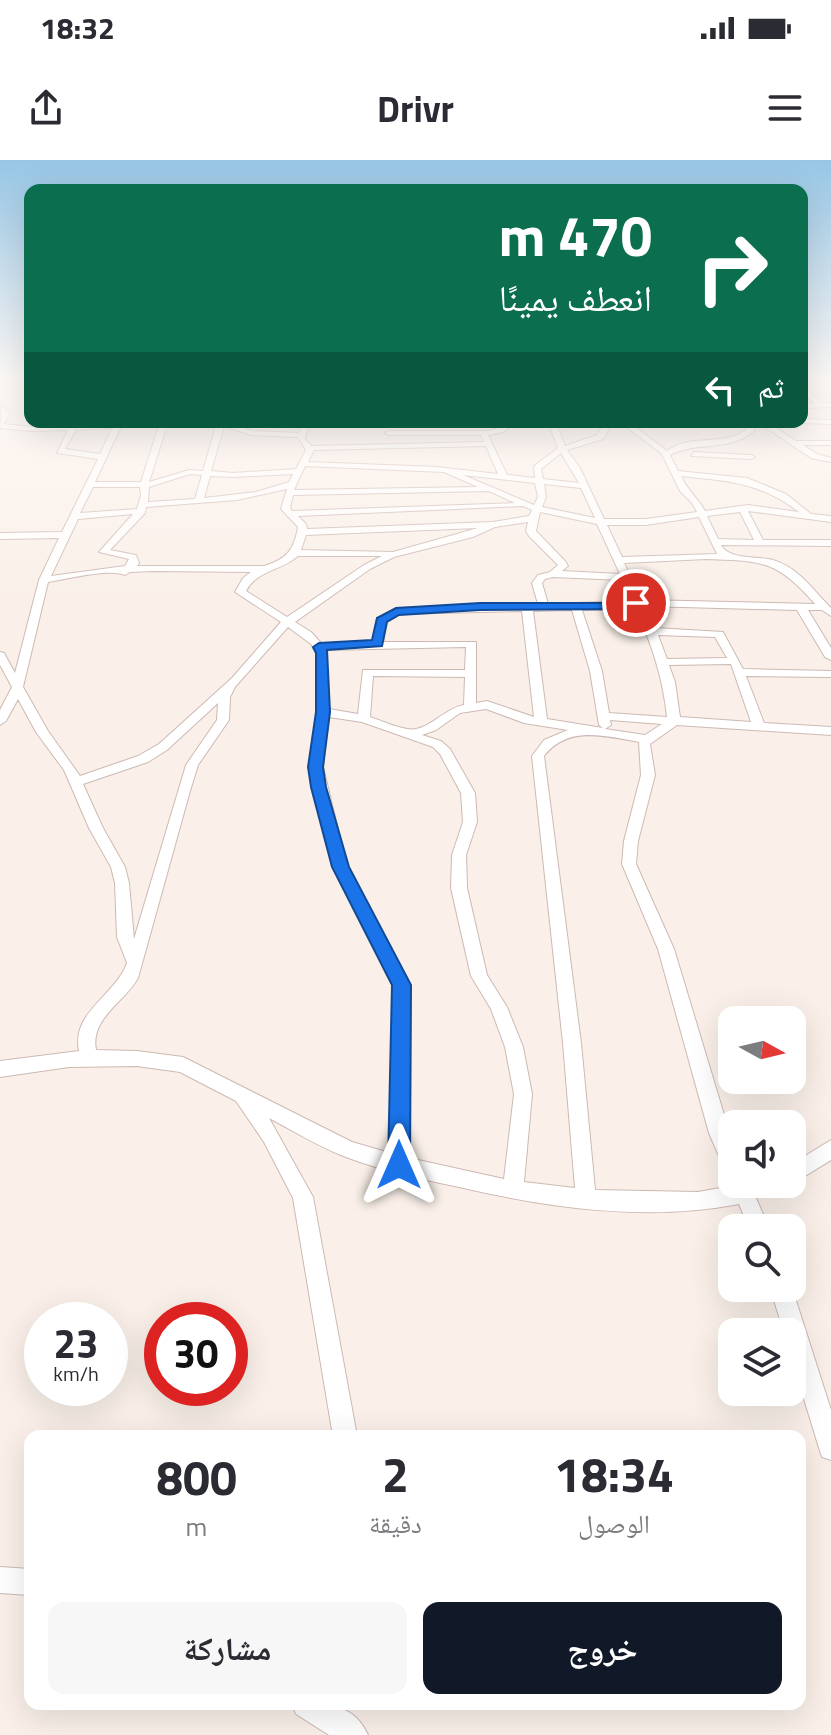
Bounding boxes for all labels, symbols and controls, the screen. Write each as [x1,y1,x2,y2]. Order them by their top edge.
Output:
text: 18:32 [40,5,115,51]
text: Drivr [377,81,454,136]
icon: share [24,86,68,130]
icon: menu [763,86,807,130]
text: 470 m [499,193,652,278]
icon: right [680,216,784,320]
text: انعطف يمينًا [499,270,652,325]
text: ثم [758,364,784,410]
icon: left [698,368,742,412]
pin [602,569,670,637]
icon: arrive [614,581,658,625]
north arrow [718,1006,806,1094]
map controls [718,1006,806,1406]
button: sound [718,1110,806,1198]
position arrow [357,1123,441,1207]
button: search [718,1214,806,1302]
speed limit sign: 30 [144,1302,248,1406]
text: 23 [54,1313,98,1374]
button: layers [718,1318,806,1406]
text: km/h [53,1358,99,1389]
text: 2 [382,1438,409,1511]
text: 18:34 [554,1438,674,1511]
text: 800 [156,1441,237,1514]
text: دقيقة [369,1504,422,1543]
text: الوصول [578,1504,650,1543]
text: m [186,1507,207,1546]
button: مشاركة [48,1602,407,1694]
button: خروج [423,1602,782,1694]

